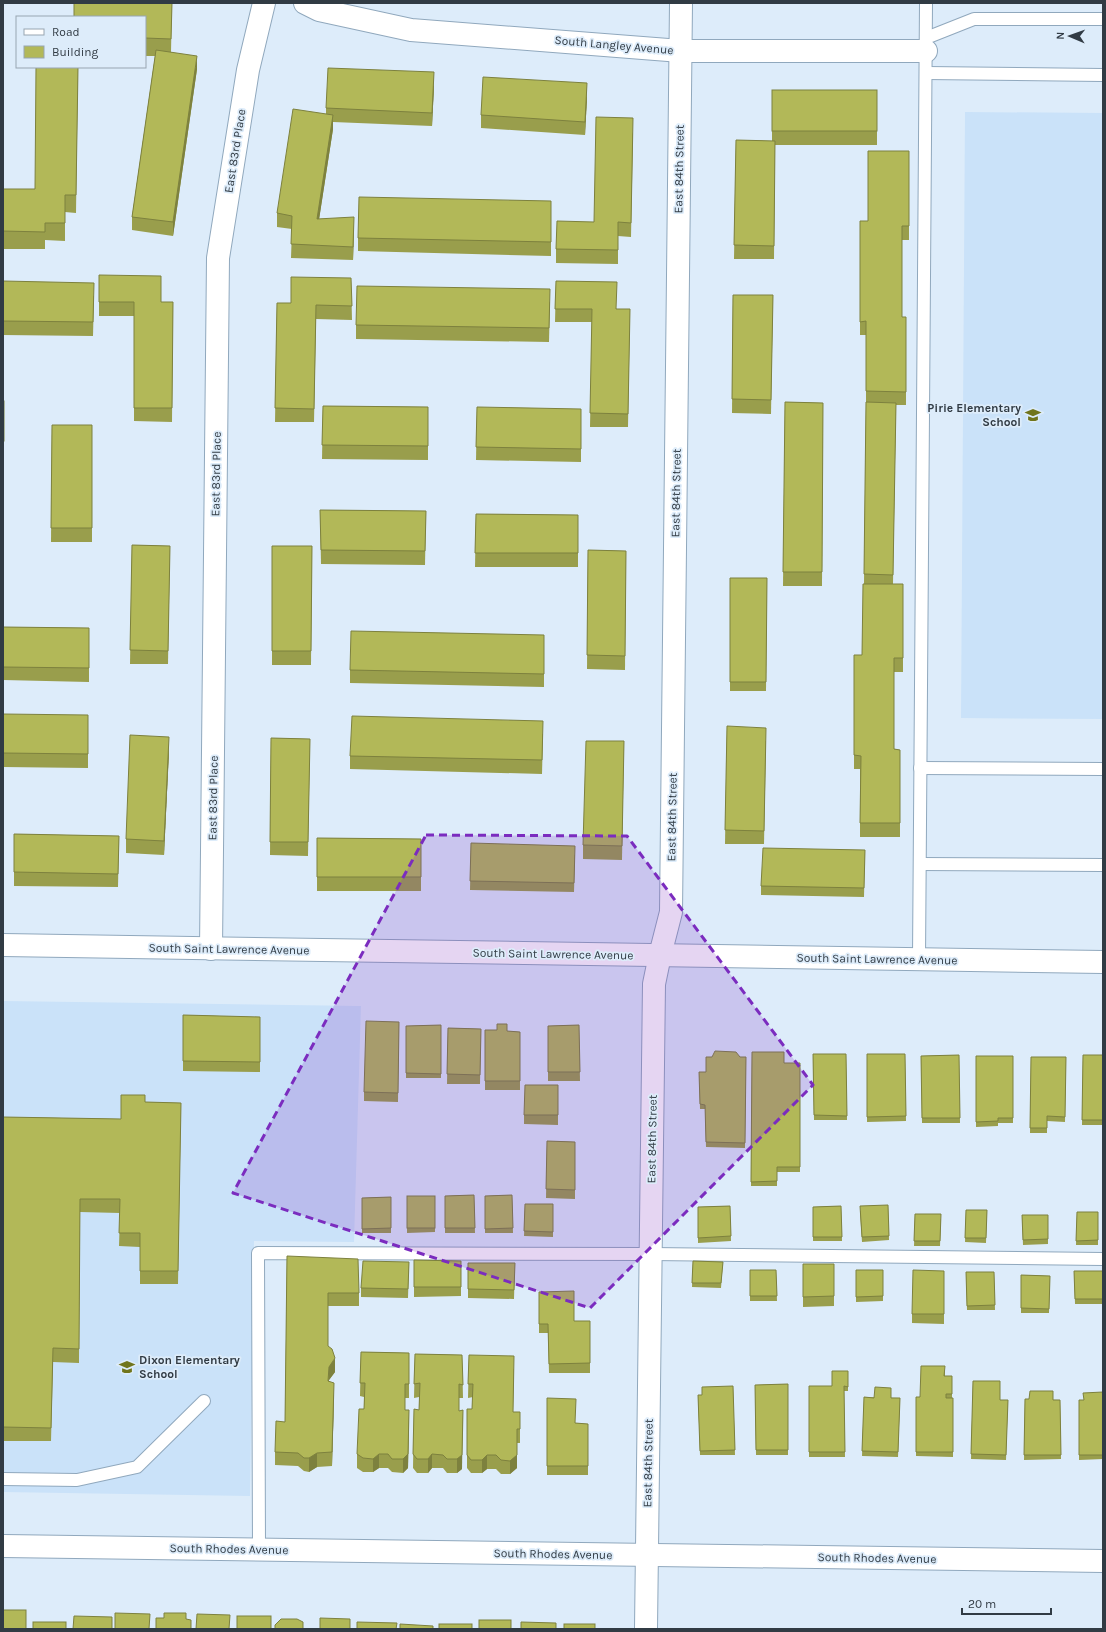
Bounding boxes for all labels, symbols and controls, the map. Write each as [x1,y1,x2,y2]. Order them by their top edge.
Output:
legend [16,16,146,68]
north arrow [1050,16,1090,56]
text: Road [52,25,80,39]
text: N [1054,31,1067,40]
street label: South Langley Avenue [554,33,674,57]
text: Building [52,45,99,59]
street label: East 83rd Place [221,108,249,194]
street label: East 84th Street [671,124,687,213]
place label: Pirie Elementary School [927,401,1021,429]
school or university icon: Pirie Elementary School [1024,406,1042,424]
street label: East 83rd Place [208,432,224,516]
street label: East 84th Street [668,448,684,537]
street label: East 83rd Place [205,756,221,840]
street label: East 84th Street [664,772,680,861]
street label: South Saint Lawrence Avenue [148,941,310,957]
street label: South Saint Lawrence Avenue [472,946,634,962]
street label: South Saint Lawrence Avenue [796,951,958,967]
street label: East 84th Street [644,1094,660,1183]
place label: Dixon Elementary School [139,1353,240,1381]
school or university icon: Dixon Elementary School [118,1358,136,1376]
street label: East 84th Street [640,1418,656,1507]
street label: South Rhodes Avenue [170,1541,288,1557]
street label: South Rhodes Avenue [494,1546,612,1562]
street label: South Rhodes Avenue [818,1550,936,1566]
scale bar [962,1590,1051,1616]
text: 20 m [968,1597,996,1611]

